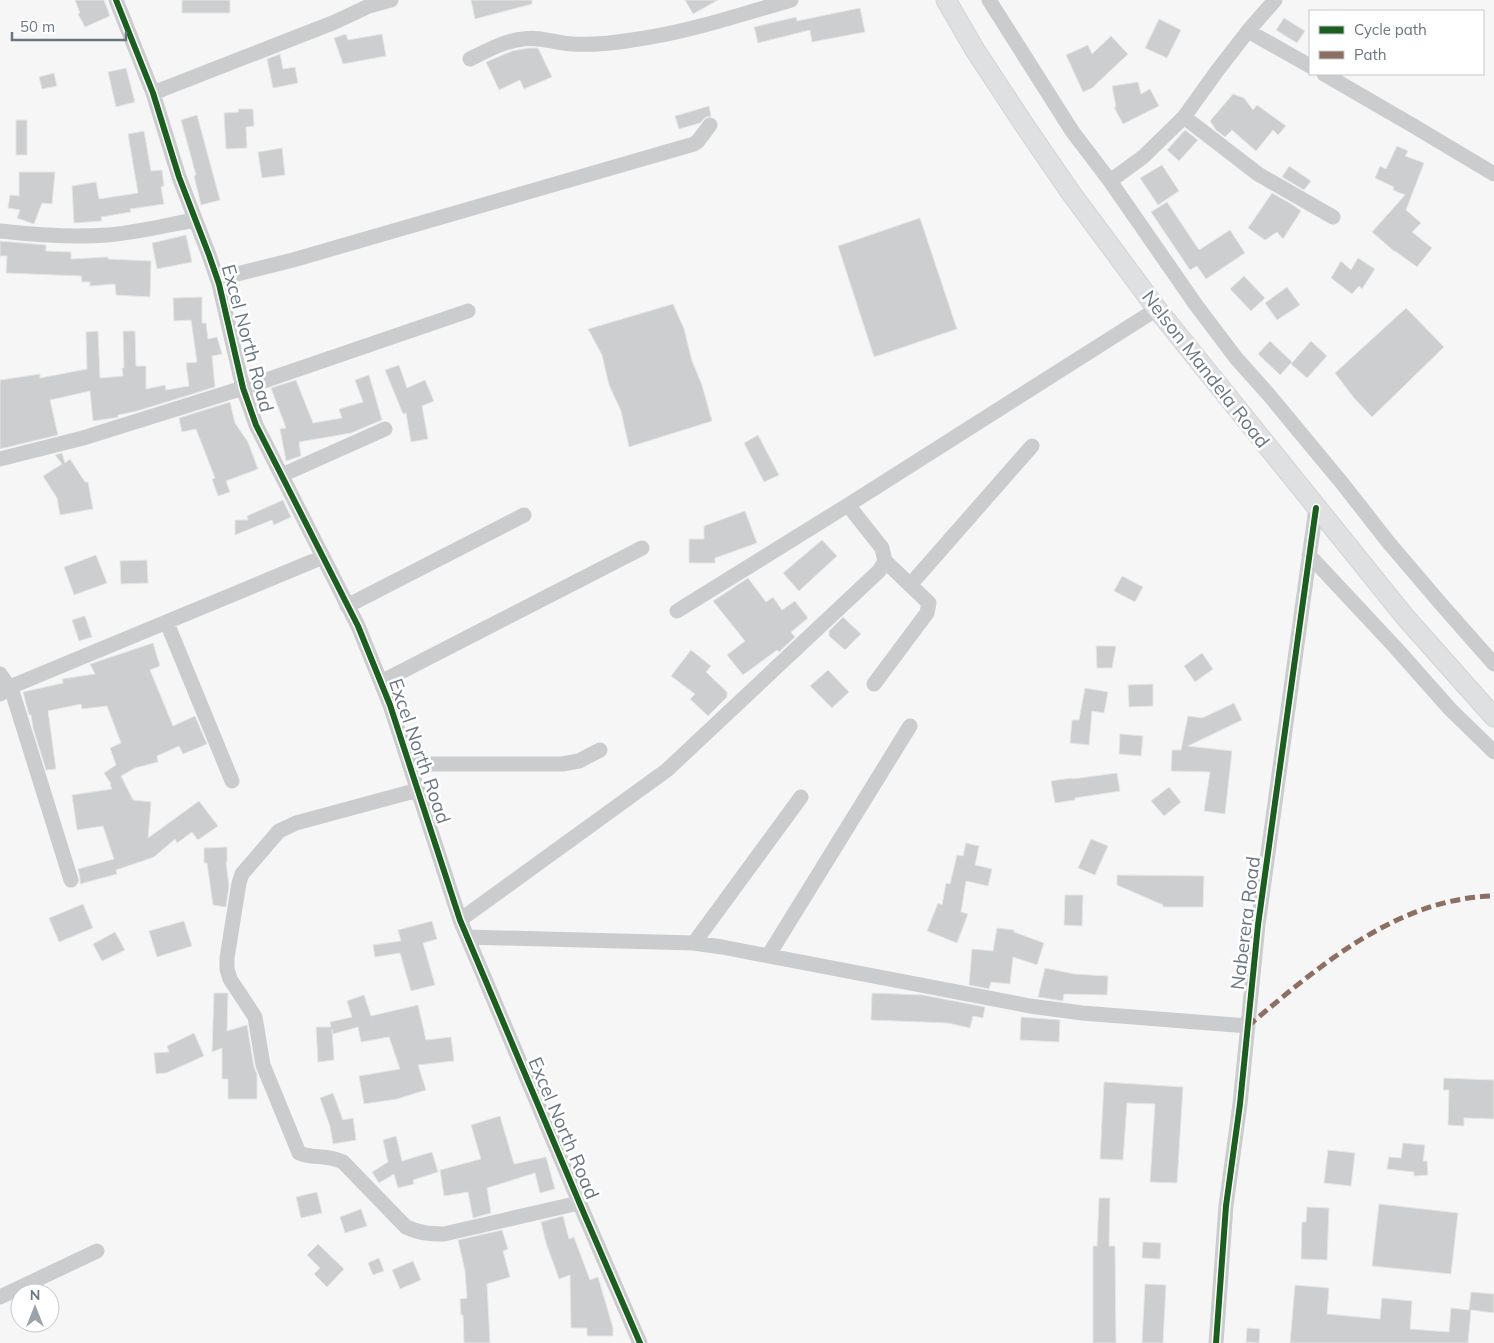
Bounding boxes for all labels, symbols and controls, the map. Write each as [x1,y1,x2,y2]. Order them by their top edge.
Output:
scale bar [12,10,126,42]
legend [1309,10,1484,75]
text: 50 m [20,17,55,36]
text: Cycle path [1354,20,1427,39]
text: Path [1354,45,1386,64]
street label: Excel North Road [217,262,279,414]
street label: Nelson Mandela Road [1137,285,1275,453]
street label: Excel North Road [384,675,456,827]
street label: Naberera Road [1225,855,1265,991]
street label: Excel North Road [523,1053,605,1203]
north arrow [10,1283,60,1333]
text: N [30,1286,40,1304]

